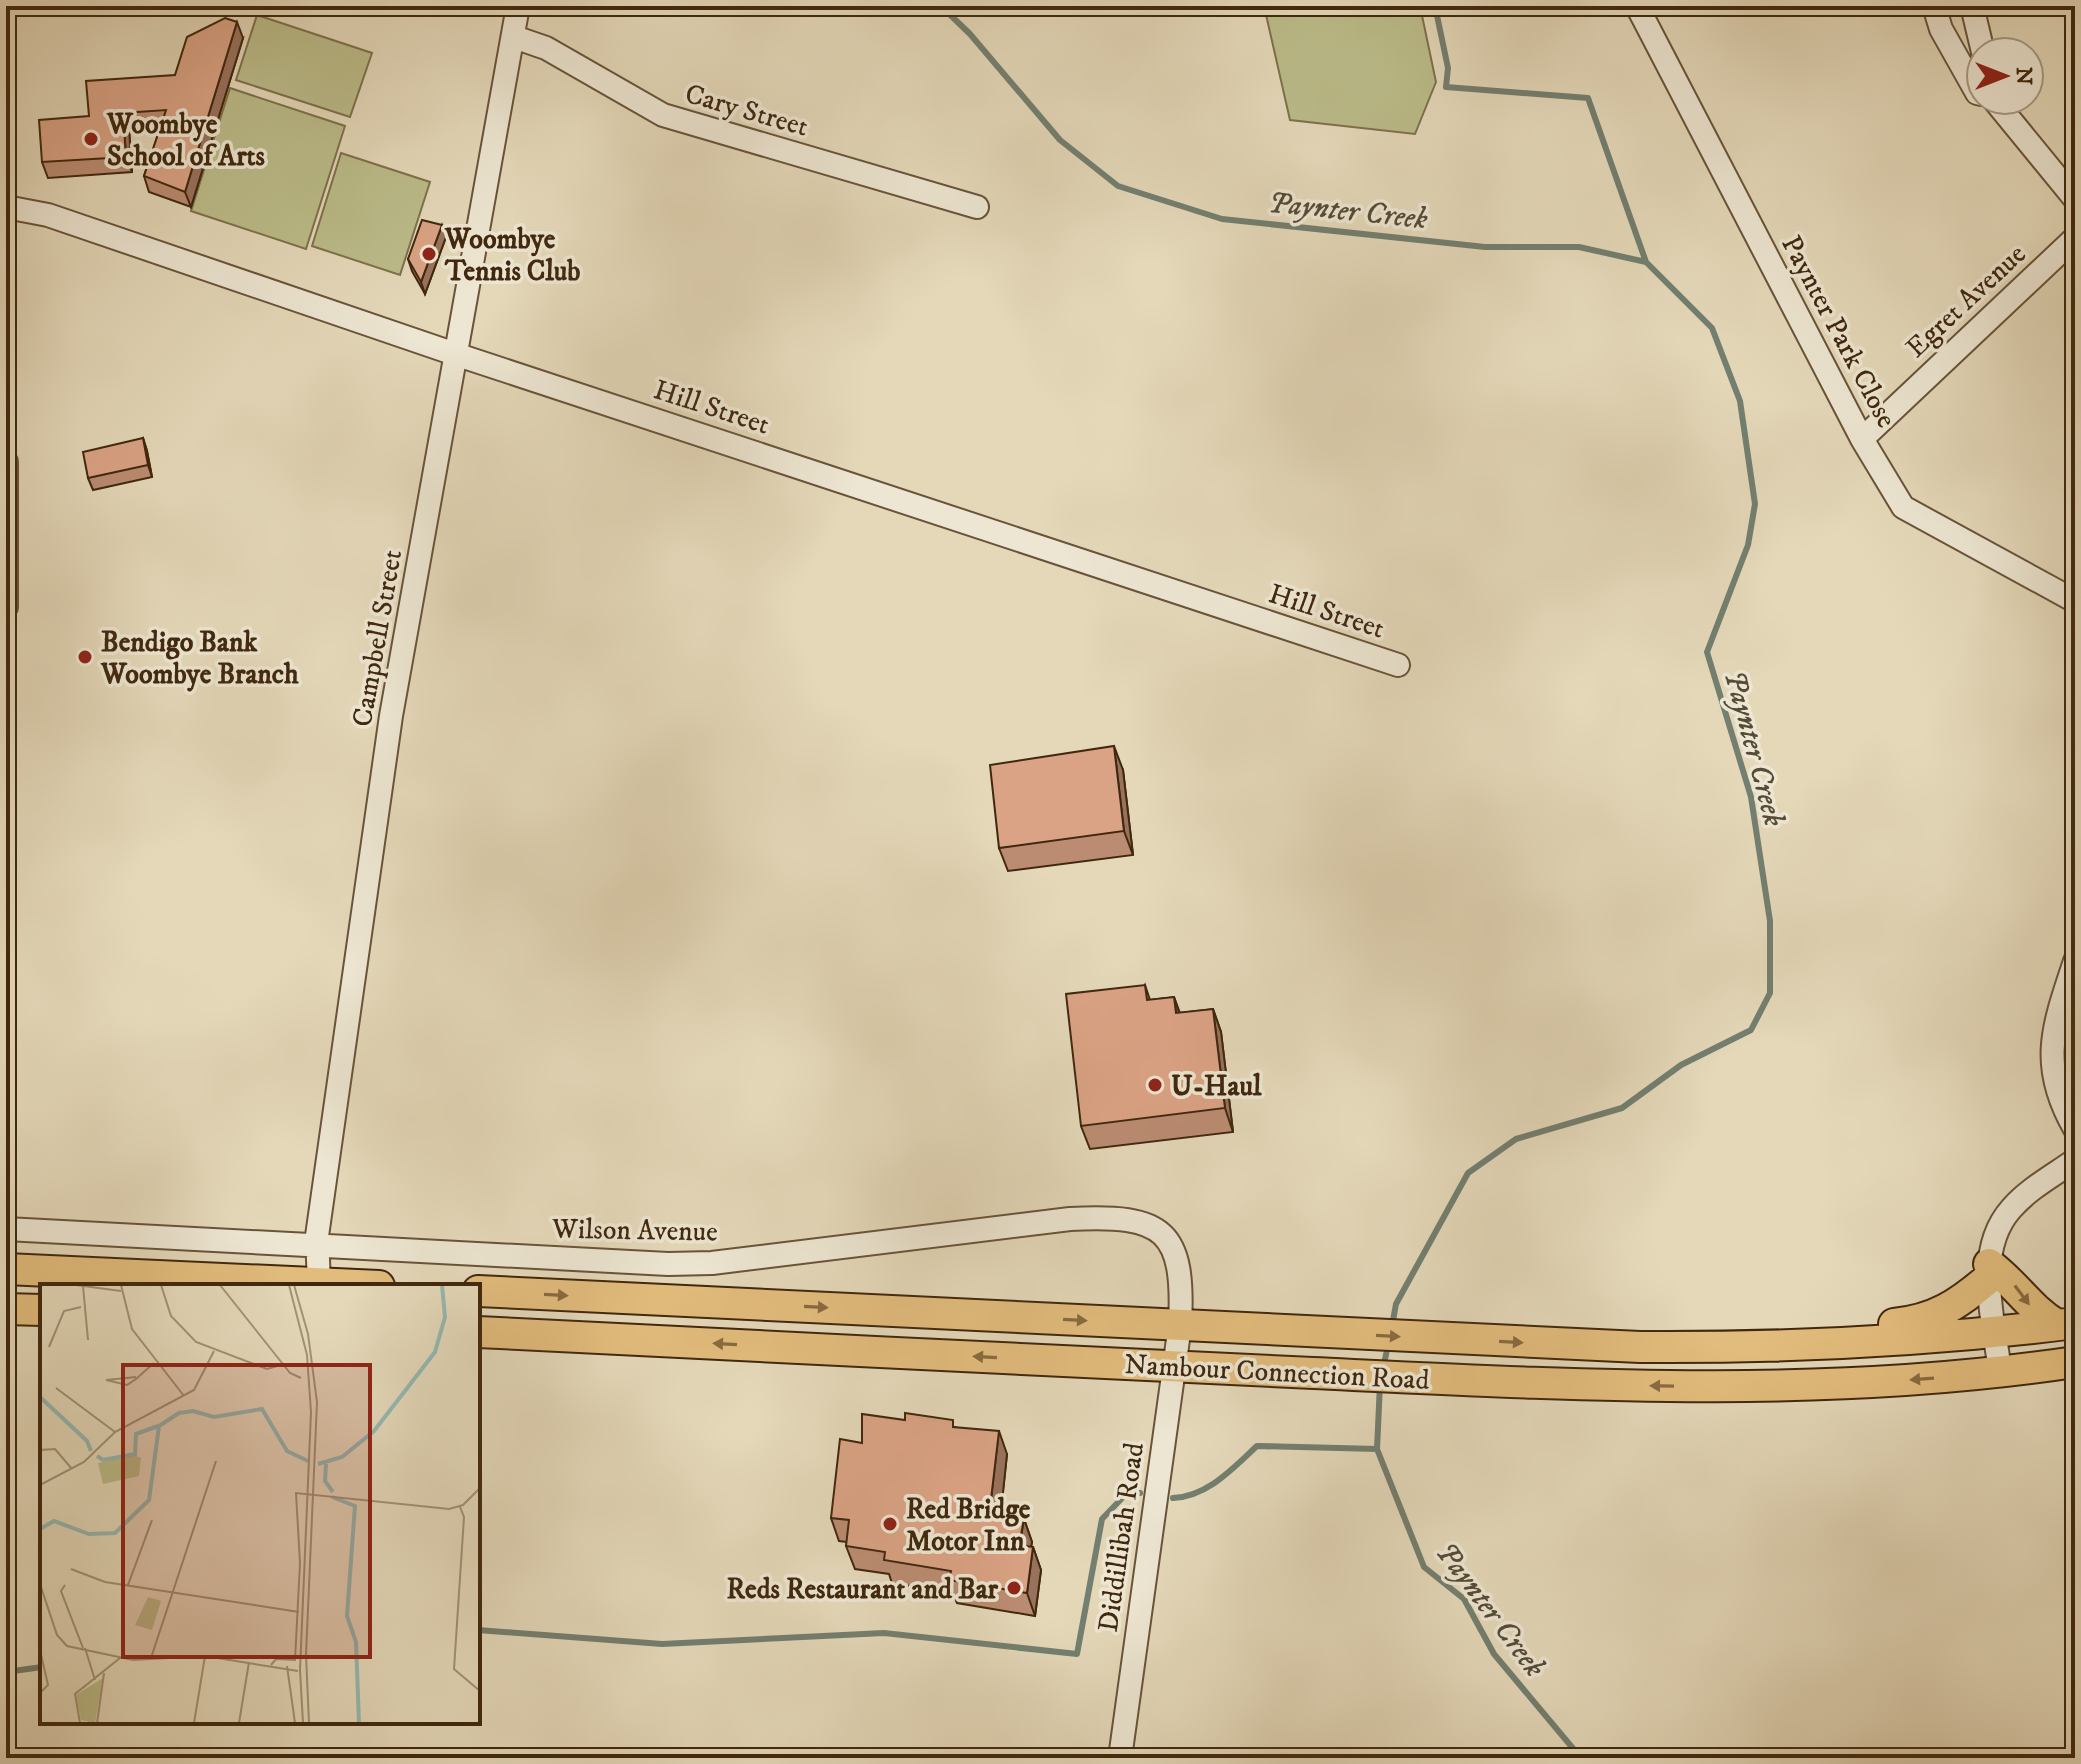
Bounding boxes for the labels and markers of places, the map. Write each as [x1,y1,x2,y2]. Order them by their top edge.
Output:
place label: Woombye School of Arts [106,107,266,174]
marker: Woombye School of Arts [82,130,100,148]
place label: Woombye Tennis Club [444,222,580,289]
marker: Woombye Tennis Club [420,245,438,263]
place label: Bendigo Bank Woombye Branch [100,625,299,692]
marker: Bendigo Bank Woombye Branch [76,648,94,666]
place label: U-Haul [1171,1069,1262,1104]
marker: U-Haul [1146,1076,1164,1094]
place label: Red Bridge Motor Inn [906,1492,1031,1559]
marker: Red Bridge Motor Inn [881,1515,899,1533]
place label: Reds Restaurant and Bar [727,1572,999,1607]
marker: Reds Restaurant and Bar [1005,1579,1023,1597]

